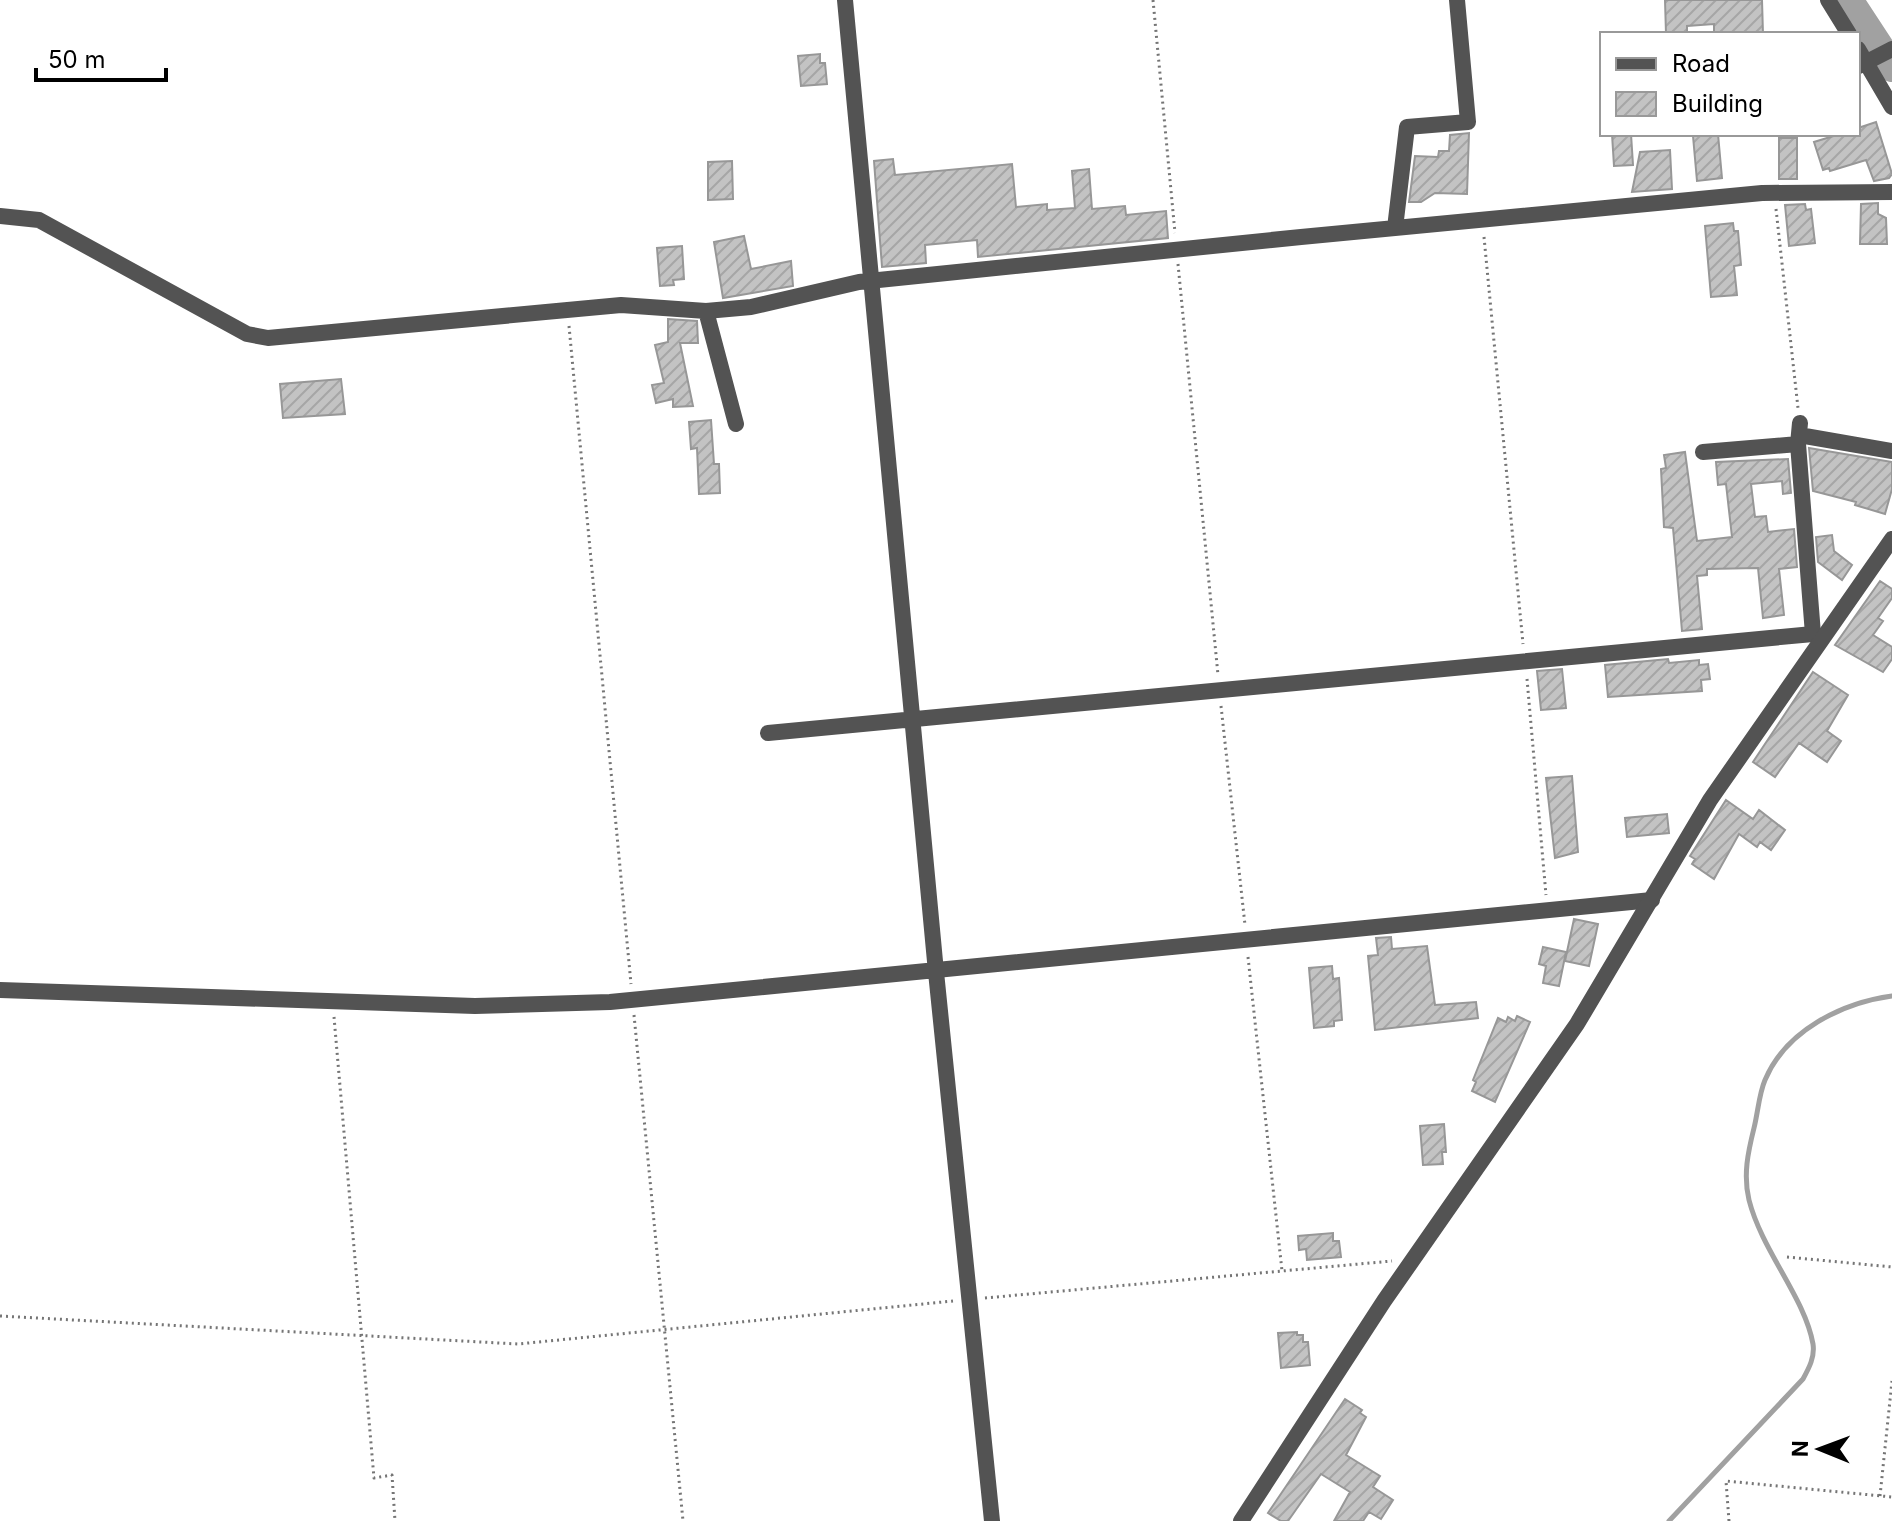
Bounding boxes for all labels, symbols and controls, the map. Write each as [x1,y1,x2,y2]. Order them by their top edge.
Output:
scale bar [36,32,166,82]
legend [1600,32,1860,136]
text: 50 m [48,45,106,74]
text: Road [1672,49,1730,78]
text: Building [1672,89,1763,118]
north arrow [1780,1409,1860,1489]
text: N [1787,1440,1813,1457]

